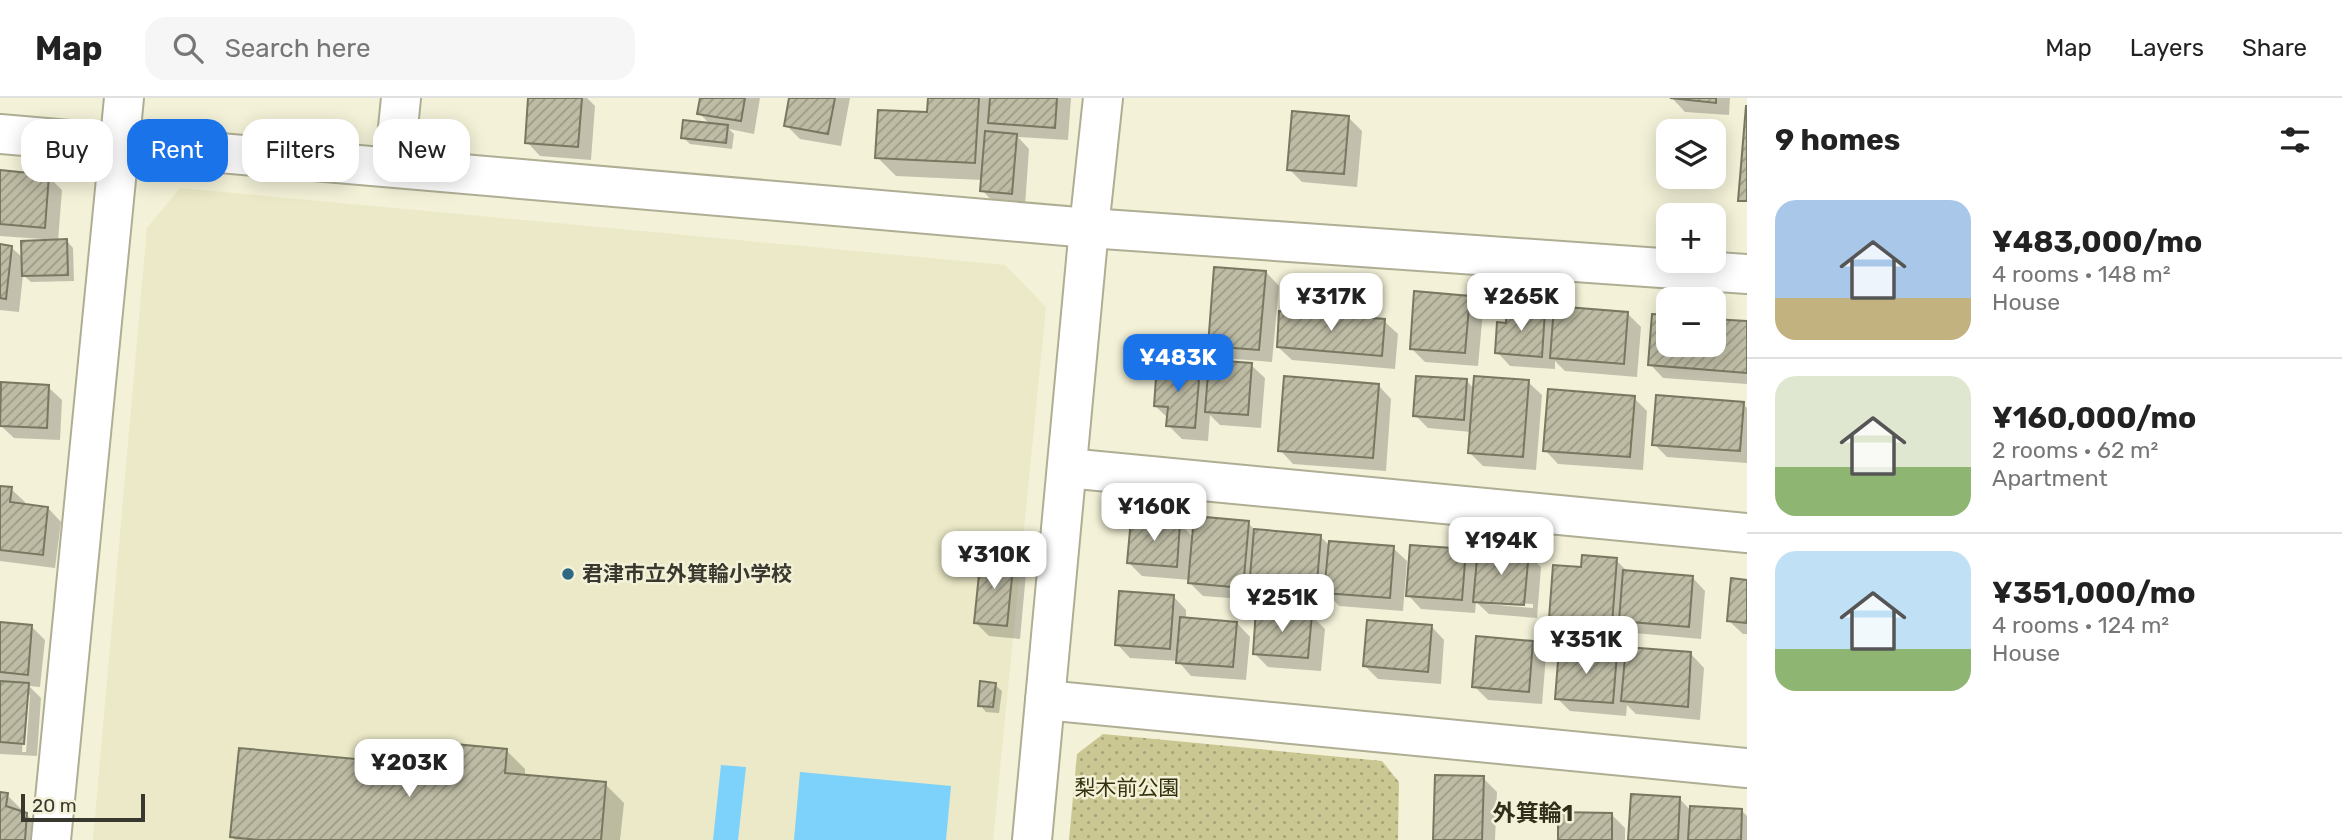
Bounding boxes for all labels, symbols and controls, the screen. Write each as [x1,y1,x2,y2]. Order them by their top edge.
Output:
search box [145,17,635,80]
text: Map [35,29,103,68]
icon: search [169,29,207,67]
text: Search here [225,33,370,64]
text: Map [2045,34,2092,62]
text: Layers [2130,34,2204,62]
text: Share [2242,34,2307,62]
chip: Buy [21,119,113,182]
chip: Rent [127,119,228,182]
chip: Filters [242,119,359,182]
chip: New [373,119,470,182]
map controls [1656,119,1726,357]
button: layers [1656,119,1726,189]
icon: filters [2276,121,2314,159]
text: 9 homes [1775,122,1900,158]
button: + [1656,203,1726,273]
text: ¥483,000/mo [1992,224,2202,260]
icon: home [1831,228,1915,312]
text: 4 rooms · 148 m² [1992,260,2171,288]
pin: ¥317K [1282,274,1380,333]
pin: ¥265K [1472,274,1570,333]
text: ¥317K [1296,282,1366,310]
text: ¥265K [1483,282,1559,310]
button: − [1656,287,1726,357]
text: House [1992,288,2060,316]
pin: ¥483K [1129,334,1227,394]
text: ¥483K [1139,343,1217,371]
text: ¥160,000/mo [1992,400,2196,436]
icon: home [1831,404,1915,488]
text: 2 rooms · 62 m² [1992,436,2158,464]
text: Apartment [1992,464,2108,492]
pin: ¥160K [1105,484,1203,543]
text: ¥160K [1117,492,1191,520]
pin: ¥194K [1452,518,1550,577]
text: ¥194K [1465,526,1537,554]
pin: ¥310K [945,532,1043,591]
text: ¥310K [957,540,1031,568]
place label: 君津市立外箕輪小学校 [582,561,792,586]
marker: 君津市立外箕輪小学校 [560,566,576,582]
pin: ¥251K [1233,574,1331,634]
text: ¥351,000/mo [1992,575,2196,611]
icon: home [1831,579,1915,663]
text: ¥251K [1246,583,1318,611]
text: 4 rooms · 124 m² [1992,611,2169,639]
pin: ¥351K [1537,616,1635,676]
text: ¥351K [1550,625,1622,653]
text: House [1992,639,2060,667]
pin: ¥203K [360,740,458,799]
text: ¥203K [371,748,447,776]
park label: 梨木前公園 [1075,775,1180,800]
scale bar [21,791,145,823]
text: 20 m [32,794,77,817]
district label: 外箕輪1 [1493,799,1573,827]

